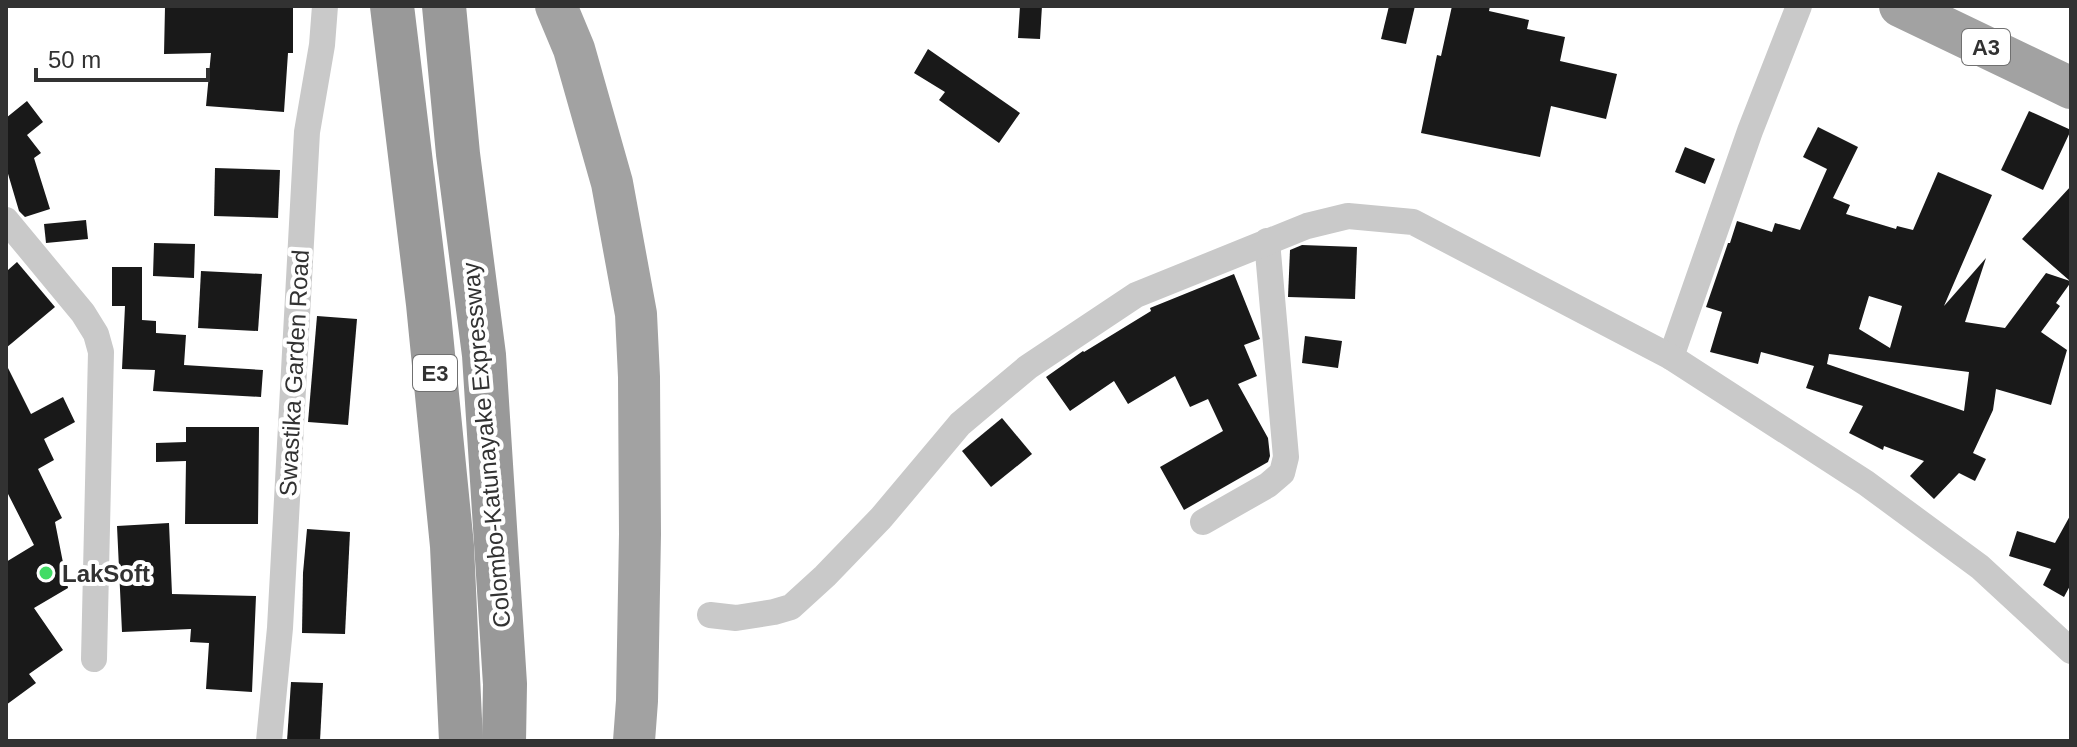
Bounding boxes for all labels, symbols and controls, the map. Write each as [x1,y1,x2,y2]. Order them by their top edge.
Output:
road number: A3 [1962,29,2010,65]
scale bar [36,32,208,82]
text: 50 m [48,46,101,73]
street label: Swastika Garden Road [274,249,314,497]
street label: Colombo-Katunayake Expressway [457,261,515,629]
road number: E3 [413,355,457,391]
place label: LakSoft [62,560,150,587]
marker: LakSoft [37,564,55,582]

